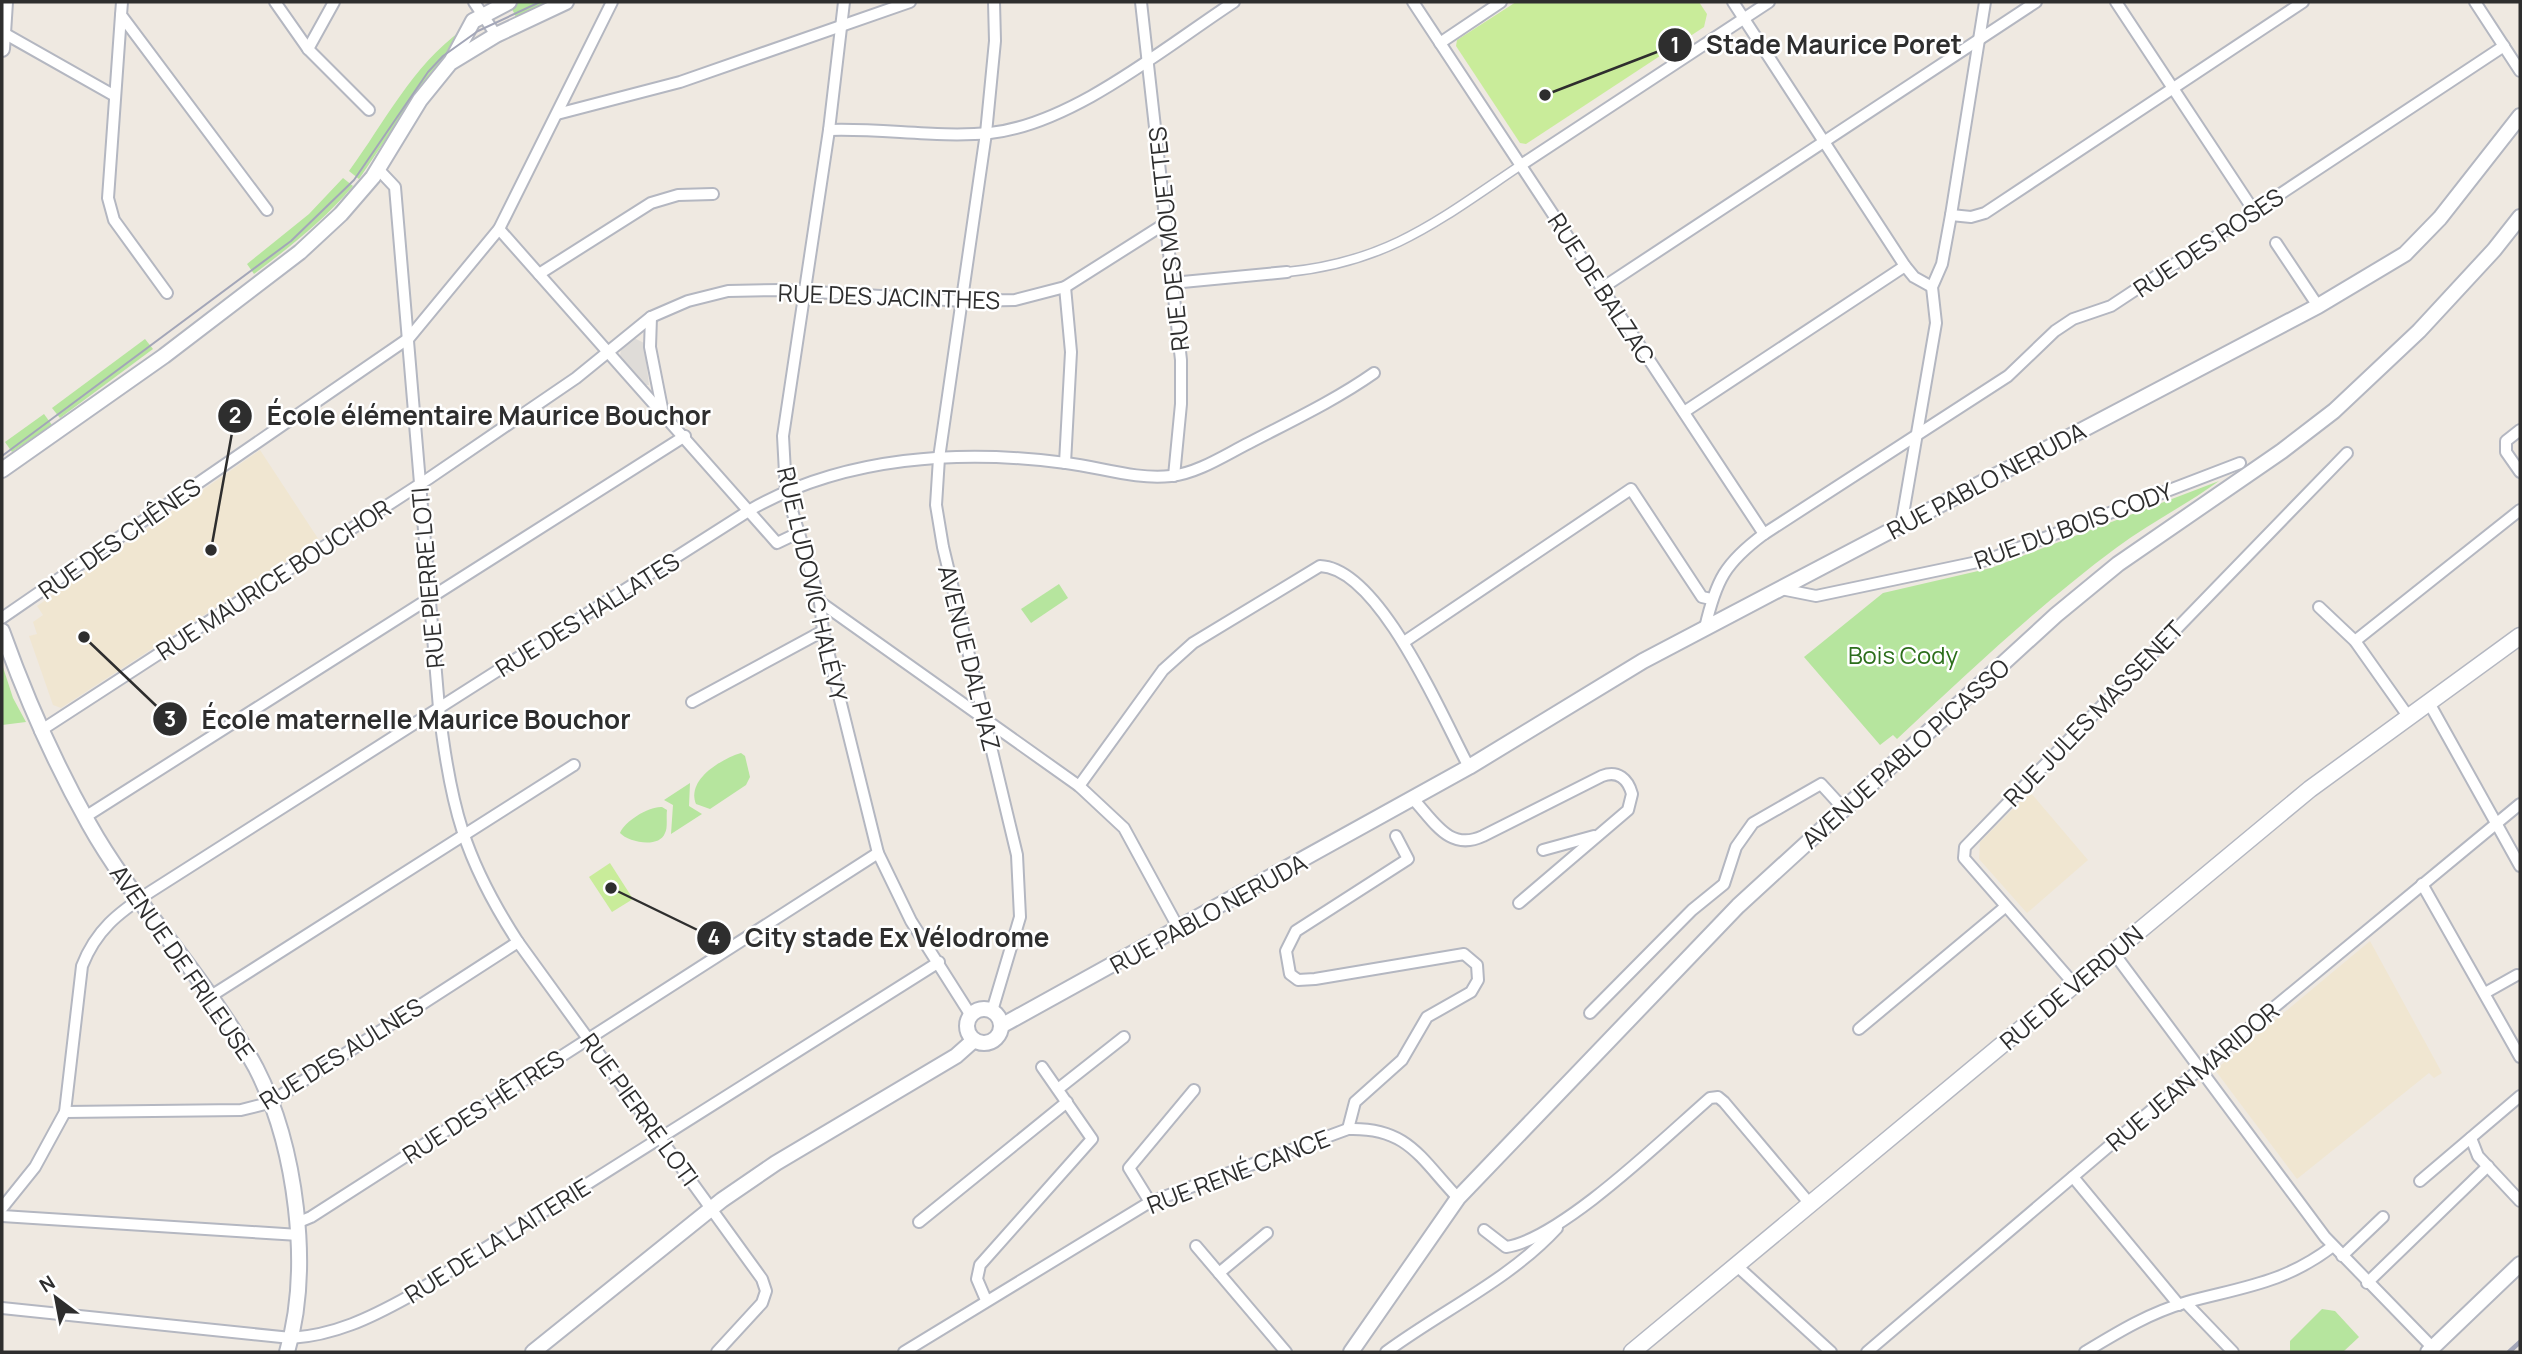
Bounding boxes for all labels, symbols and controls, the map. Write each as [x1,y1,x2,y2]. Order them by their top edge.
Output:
callout: Stade Maurice Poret [1657,22,1976,69]
text: Stade Maurice Poret [1706,26,1962,62]
text: 1 [1670,31,1680,59]
street label: RUE DES MOUETTES [1140,125,1196,353]
street label: RUE DES ROSES [2127,180,2289,304]
street label: RUE DE BALZAC [1541,206,1663,370]
street label: RUE DES JACINTHES [777,276,1001,316]
callout: École élémentaire Maurice Bouchor [218,392,725,439]
text: École élémentaire Maurice Bouchor [267,397,711,433]
text: 2 [229,401,241,429]
street label: RUE PABLO NERUDA [1881,414,2091,546]
street label: RUE LUDOVIC HALÉVY [770,463,856,705]
street label: RUE DES CHÊNES [31,470,207,606]
street label: RUE DU BOIS CODY [1969,474,2177,576]
street label: RUE PIERRE LOTI [403,486,451,670]
street label: RUE MAURICE BOUCHOR [149,491,397,667]
street label: RUE DES HALLATES [489,544,685,684]
street label: AVENUE DAL PIAZ [931,562,1009,754]
street label: RUE JULES MASSENET [1996,612,2191,813]
park label: Bois Cody [1848,638,1958,671]
street label: AVENUE PABLO PICASSO [1794,651,2016,855]
callout: École maternelle Maurice Bouchor [153,696,645,743]
text: École maternelle Maurice Bouchor [201,701,631,737]
text: 3 [164,705,176,733]
street label: RUE PABLO NERUDA [1104,845,1312,981]
street label: AVENUE DE FRILEUSE [103,858,263,1066]
callout: City stade Ex Vélodrome [696,914,1064,961]
street label: RUE DE VERDUN [1992,917,2150,1057]
text: City stade Ex Vélodrome [745,919,1049,955]
text: 4 [708,923,720,951]
street label: RUE DES AULNES [253,989,429,1117]
street label: RUE JEAN MARIDOR [2098,994,2286,1158]
street label: RUE PIERRE LOTI [573,1026,707,1192]
street label: RUE DES HÊTRES [396,1041,570,1171]
street label: RUE RENÉ CANCE [1142,1121,1334,1221]
street label: RUE DE LA LAITERIE [398,1170,596,1310]
north arrow [21,1263,91,1333]
text: N [34,1269,60,1298]

